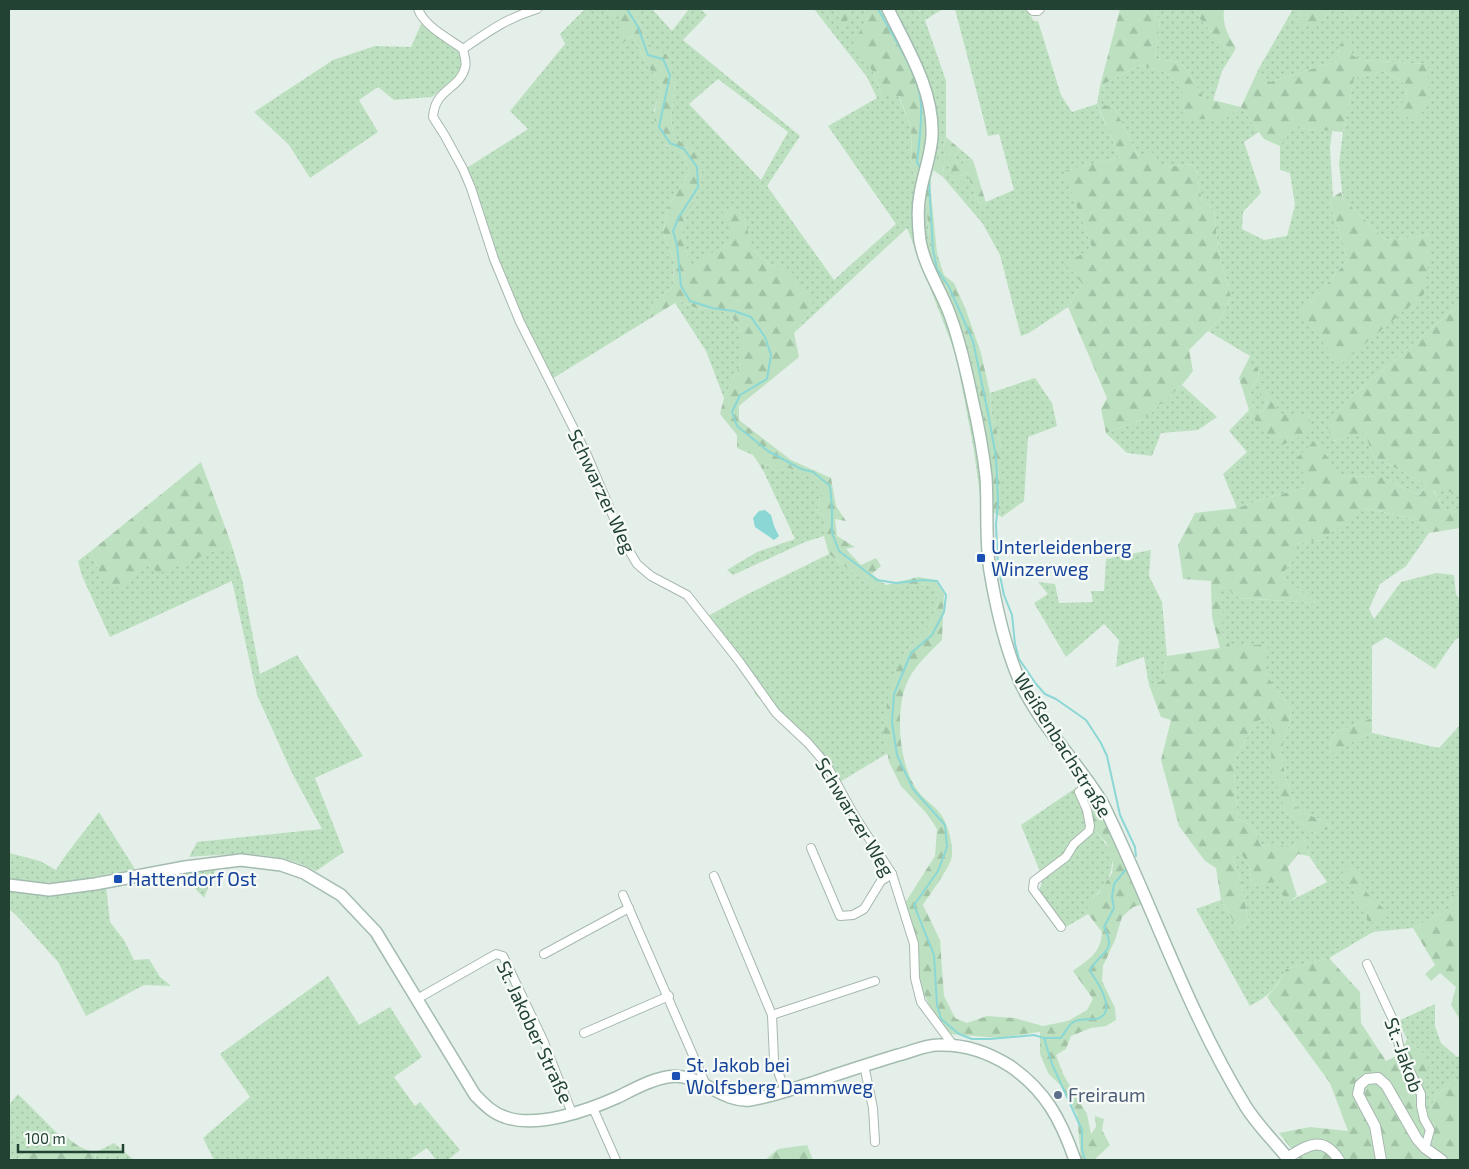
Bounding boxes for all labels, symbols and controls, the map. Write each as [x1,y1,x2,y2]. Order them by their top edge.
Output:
street label: Schwarzer Weg [564,425,641,557]
place label: Unterleidenberg Winzerweg [991,535,1132,580]
marker: Unterleidenberg Winzerweg [975,552,987,564]
street label: Weißenbachstraße [1010,668,1117,821]
street label: Schwarzer Weg [811,753,900,881]
place label: Hattendorf Ost [128,867,257,890]
marker: Hattendorf Ost [112,873,124,885]
street label: St. Jakober Straße [492,957,579,1107]
street label: St.-Jakob [1380,1014,1429,1095]
place label: St. Jakob bei Wolfsberg Dammweg [686,1053,873,1098]
marker: St. Jakob bei Wolfsberg Dammweg [670,1070,682,1082]
place label: Freiraum [1068,1083,1146,1106]
marker: Freiraum [1052,1089,1064,1101]
scale bar [18,1122,122,1154]
text: 100 m [25,1129,66,1147]

